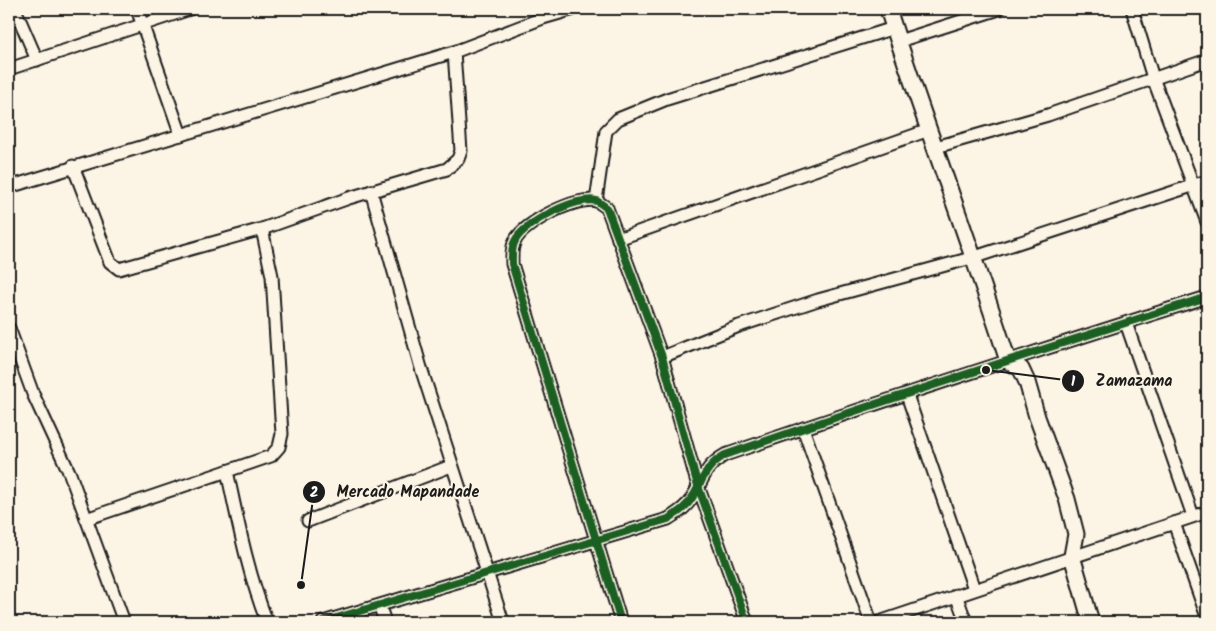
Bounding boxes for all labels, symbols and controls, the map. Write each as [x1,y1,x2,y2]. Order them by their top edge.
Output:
callout: Zamazama [1060,365,1182,396]
text: Zamazama [1096,369,1172,394]
text: 1 [1071,370,1076,394]
callout: Mercado Mapandade [302,476,490,507]
text: Mercado Mapandade [337,480,480,505]
text: 2 [310,481,319,505]

